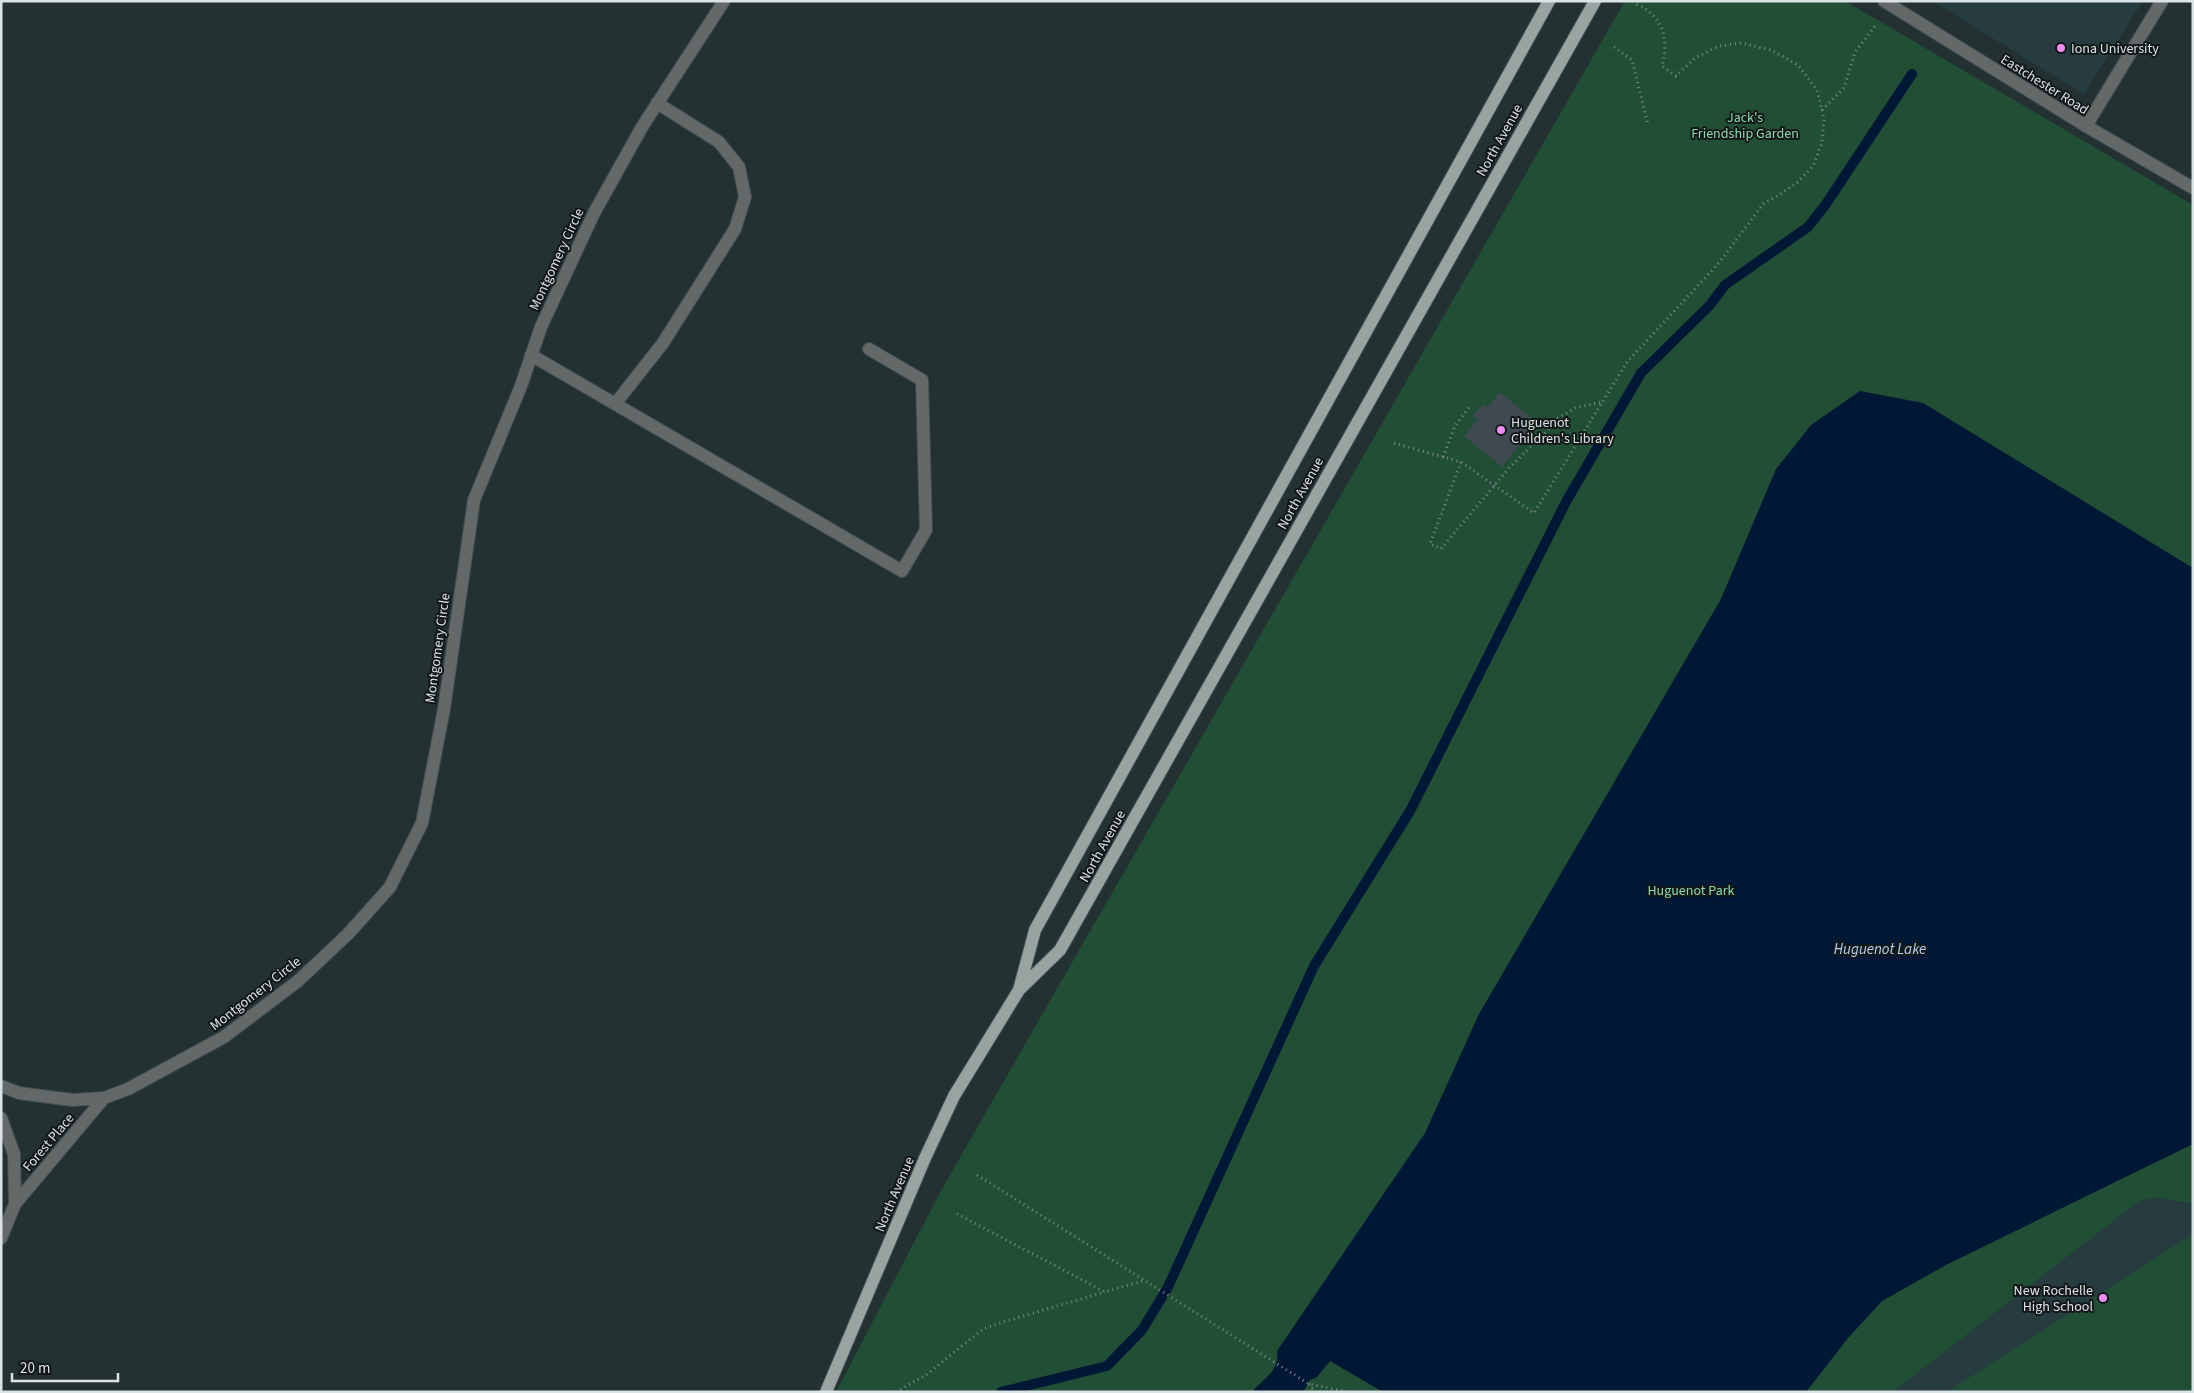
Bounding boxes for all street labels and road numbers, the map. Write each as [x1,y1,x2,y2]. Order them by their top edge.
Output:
street label: Eastchester Road [1997,50,2092,120]
street label: North Avenue [1472,101,1528,180]
street label: Montgomery Circle [524,205,589,314]
street label: North Avenue [1273,454,1329,533]
street label: Montgomery Circle [420,592,456,704]
street label: North Avenue [1075,807,1131,886]
street label: Montgomery Circle [206,952,305,1036]
street label: Forest Place [18,1109,79,1176]
street label: North Avenue [870,1154,920,1235]

